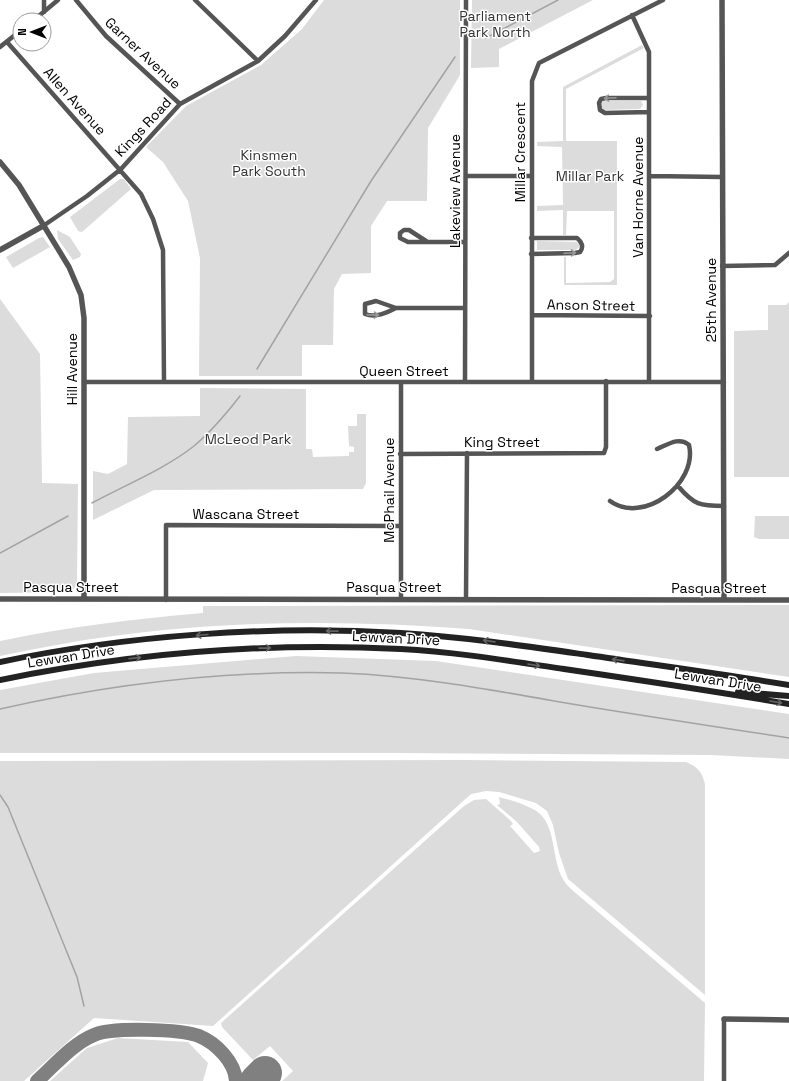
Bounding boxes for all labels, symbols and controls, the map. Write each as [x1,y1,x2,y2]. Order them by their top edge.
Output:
park label: Parliament Park North [459,7,531,41]
north arrow [12,12,52,52]
street label: Garner Avenue [101,13,185,93]
text: N [15,28,29,36]
street label: Allen Avenue [40,63,110,139]
street label: Kings Road [111,93,175,161]
one-way arrow [604,95,617,102]
street label: Millar Crescent [511,102,529,202]
street label: Lakeview Avenue [446,134,464,248]
street label: Van Horne Avenue [629,136,647,258]
park label: Kinsmen Park South [232,146,306,180]
park label: Millar Park [556,167,625,185]
one-way arrow [563,250,576,257]
street label: 25th Avenue [702,258,720,342]
street label: Anson Street [547,295,635,315]
one-way arrow [366,311,379,319]
street label: Hill Avenue [63,333,81,405]
street label: Queen Street [359,362,449,380]
park label: McLeod Park [205,430,292,448]
street label: King Street [464,433,540,451]
street label: McPhail Avenue [380,437,398,543]
street label: Wascana Street [193,505,299,523]
street label: Pasqua Street [23,578,119,596]
street label: Pasqua Street [346,578,442,596]
street label: Pasqua Street [671,579,767,597]
one-way arrow [326,627,339,635]
street label: Lewvan Drive [352,627,440,649]
one-way arrow [196,632,209,639]
one-way arrow [483,637,496,645]
street label: Lewvan Drive [26,640,116,672]
one-way arrow [258,644,271,652]
one-way arrow [128,654,141,662]
one-way arrow [612,656,625,664]
one-way arrow [527,661,540,669]
street label: Lewvan Drive [673,664,763,696]
one-way arrow [769,698,782,706]

